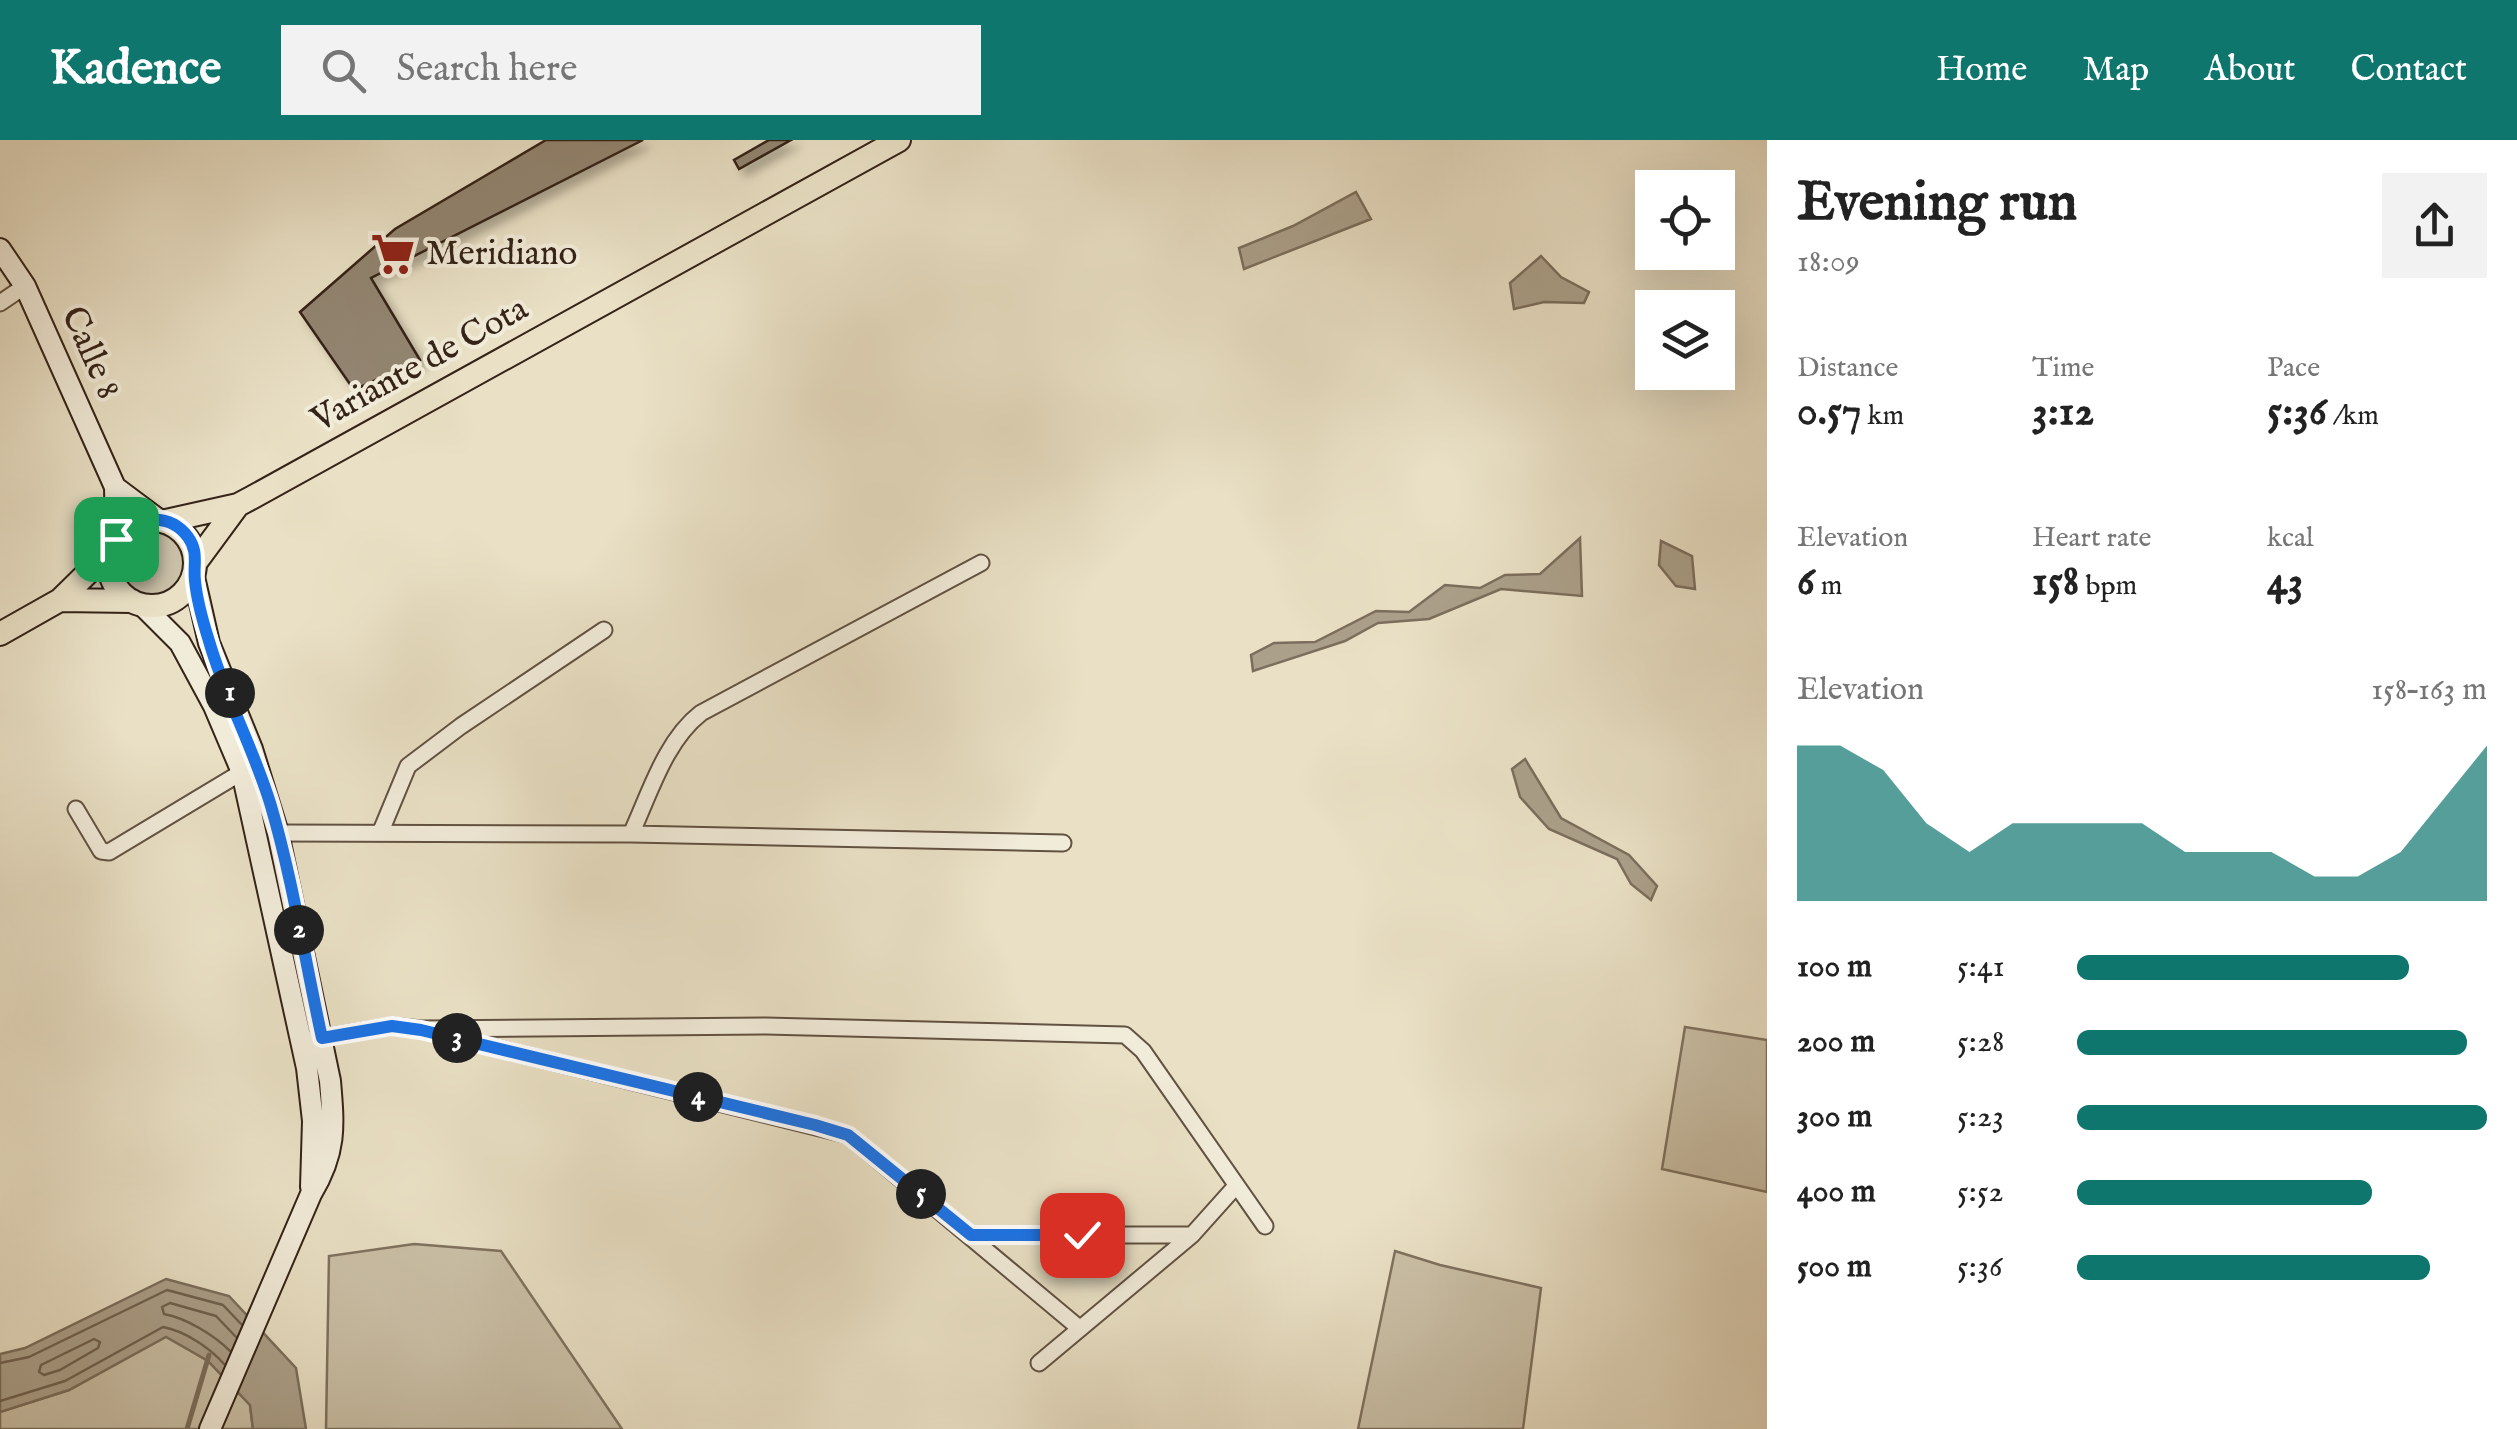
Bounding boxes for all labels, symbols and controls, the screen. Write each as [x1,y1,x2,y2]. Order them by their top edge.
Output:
search box [281,25,981,115]
text: Kadence [50,40,221,100]
icon: search [316,43,371,98]
text: Search here [396,46,577,94]
text: Home [1936,48,2027,93]
text: Map [2082,48,2149,93]
text: About [2204,48,2296,93]
text: Contact [2351,48,2467,93]
text: Evening run [1797,169,2077,239]
map controls [1635,170,1735,390]
button: locate [1635,170,1735,270]
button: share [2382,173,2487,278]
supermarket icon: Meridiano [369,230,417,278]
place label: Meridiano [426,232,577,277]
text: 18:09 [1797,242,1860,283]
street label: Variante de Cota [303,287,537,444]
button: layers [1635,290,1735,390]
street label: Calle 8 [50,300,130,406]
text: Distance [1797,351,1898,386]
text: Time [2032,351,2094,386]
text: Pace [2267,351,2320,386]
text: 0.57 [1797,386,1862,439]
text: 3:12 [2032,386,2094,439]
text: 5:36 [2267,386,2327,439]
text: km [1862,399,1904,434]
text: /km [2327,399,2379,434]
pin [74,497,159,582]
icon: arrive [89,512,144,567]
text: Elevation [1797,521,1908,556]
text: Heart rate [2032,521,2151,556]
text: kcal [2267,521,2314,556]
text: 6 [1797,556,1815,609]
text: 158 [2032,556,2079,609]
text: 43 [2267,556,2303,609]
text: m [1815,569,1842,604]
text: bpm [2079,569,2137,604]
pin: 1 [205,668,255,718]
text: Elevation [1797,670,1924,711]
text: 158–163 m [2371,670,2487,711]
text: 1 [225,675,235,710]
pin: 2 [274,905,324,955]
text: 2 [292,912,306,947]
text: 100 m [1797,947,1872,988]
text: 5:41 [1957,947,2005,988]
pin: 3 [432,1013,482,1063]
text: 3 [452,1020,462,1055]
text: 200 m [1797,1022,1875,1063]
text: 5:28 [1957,1022,2005,1063]
pin: 4 [673,1072,723,1122]
text: 4 [691,1079,705,1114]
text: 300 m [1797,1097,1872,1138]
text: 5:23 [1957,1097,2004,1138]
pin: 5 [896,1169,946,1219]
text: 400 m [1797,1172,1876,1213]
text: 5:52 [1957,1172,2004,1213]
text: 5 [916,1176,926,1211]
pin [1040,1193,1125,1278]
icon: check [1055,1208,1110,1263]
text: 500 m [1797,1247,1872,1288]
text: 5:36 [1957,1247,2002,1288]

